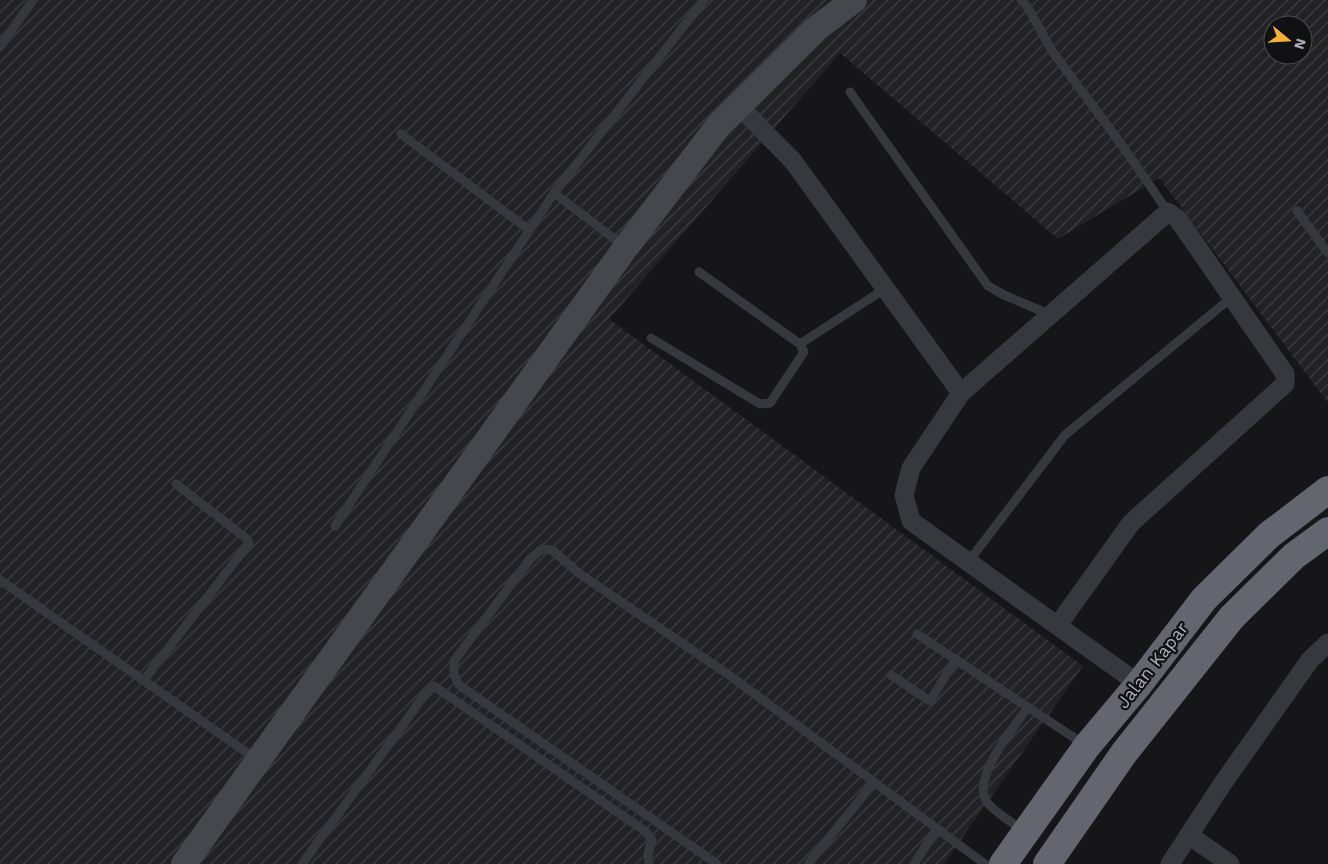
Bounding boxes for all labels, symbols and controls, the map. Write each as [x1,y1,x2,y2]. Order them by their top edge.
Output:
north arrow [1263,15,1313,65]
text: N [1291,37,1310,51]
street label: Jalan Kapar [1112,618,1192,712]

